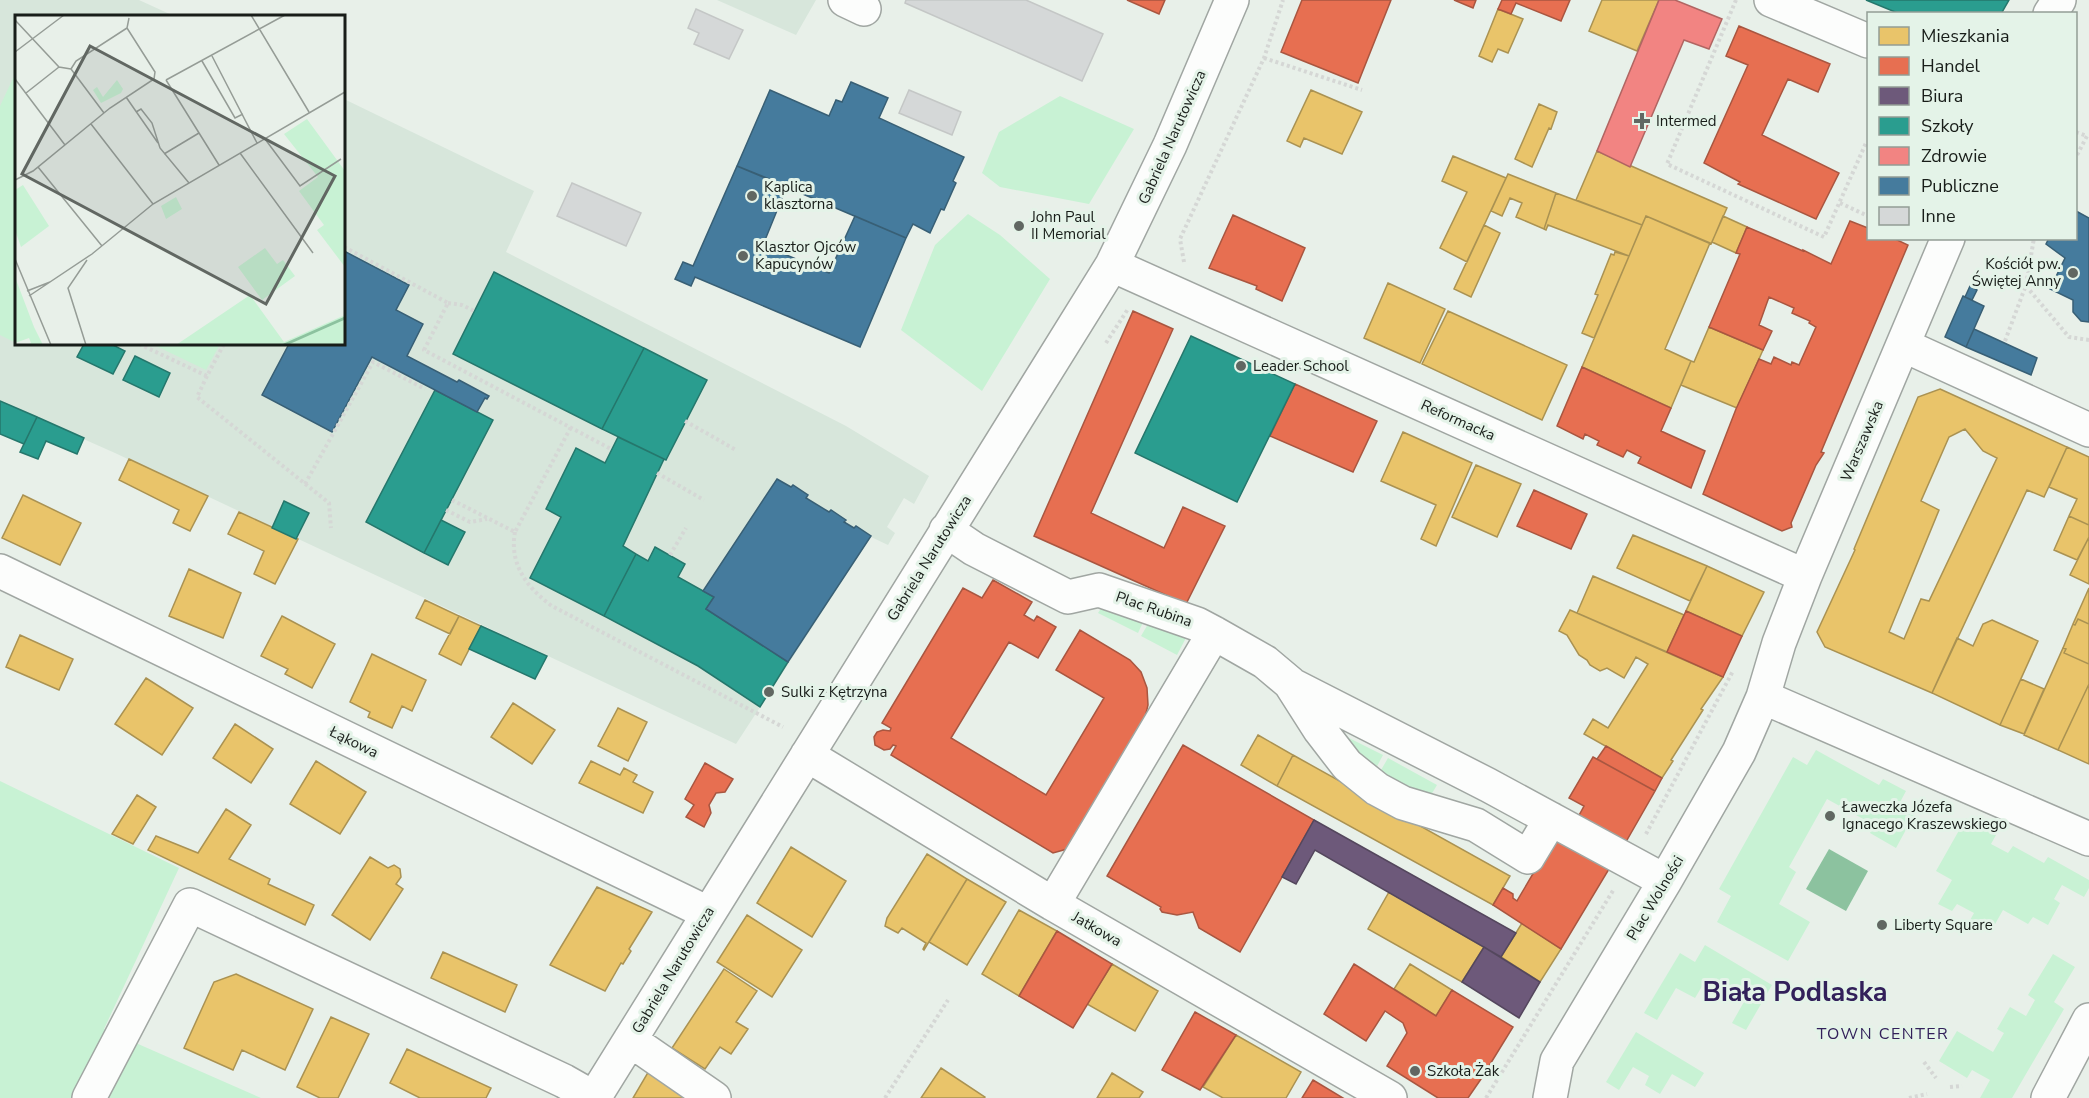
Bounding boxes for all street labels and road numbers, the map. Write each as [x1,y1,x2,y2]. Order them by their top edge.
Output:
street label: Gabriela Narutowicza [1133,67,1211,207]
street label: Reformacka [1418,395,1498,445]
street label: Warszawska [1836,398,1888,484]
street label: Gabriela Narutowicza [882,491,976,625]
street label: Plac Rubina [1113,587,1195,631]
street label: Łąkowa [325,721,382,762]
street label: Plac Wolności [1622,852,1688,944]
street label: Gabriela Narutowicza [627,903,719,1037]
street label: Jatkowa [1068,906,1125,951]

